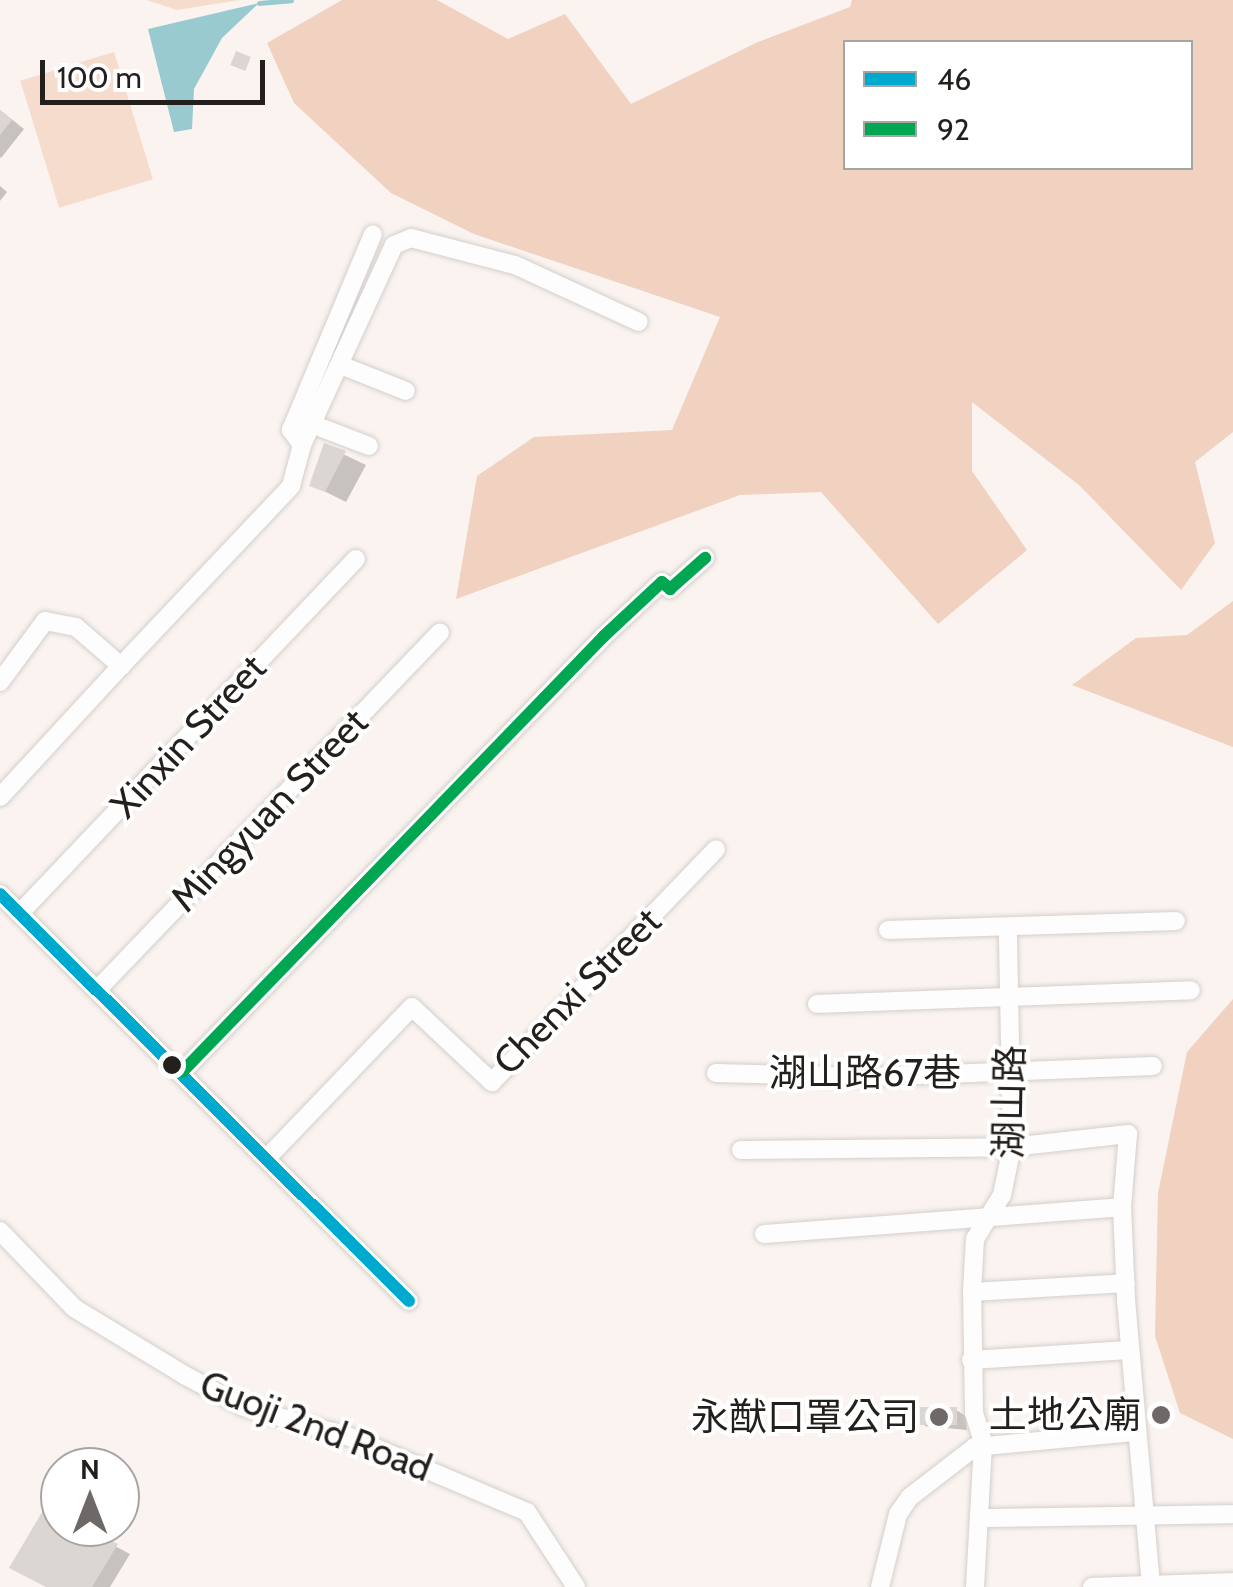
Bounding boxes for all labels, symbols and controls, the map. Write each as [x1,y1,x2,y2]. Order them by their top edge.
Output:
scale bar [45,40,270,102]
legend [843,40,1193,170]
text: 100 m [57,59,142,96]
text: 46 [937,61,971,98]
text: 92 [937,111,970,148]
street label: Xinxin Street [101,645,275,827]
street label: Mingyuan Street [161,699,377,921]
street label: Chenxi Street [484,898,670,1084]
street label: 湖山路 [985,1045,1033,1159]
street label: 湖山路67巷 [769,1050,961,1096]
unlabelled marker [162,1055,182,1075]
street label: Guoji 2nd Road [194,1361,438,1491]
place label: 土地公廟 [989,1392,1141,1438]
place label: 永猷口罩公司 [691,1394,919,1440]
marker: 土地公廟 [1150,1404,1172,1426]
marker: 永猷口罩公司 [928,1406,950,1428]
north arrow [40,1447,140,1547]
text: N [80,1452,100,1486]

